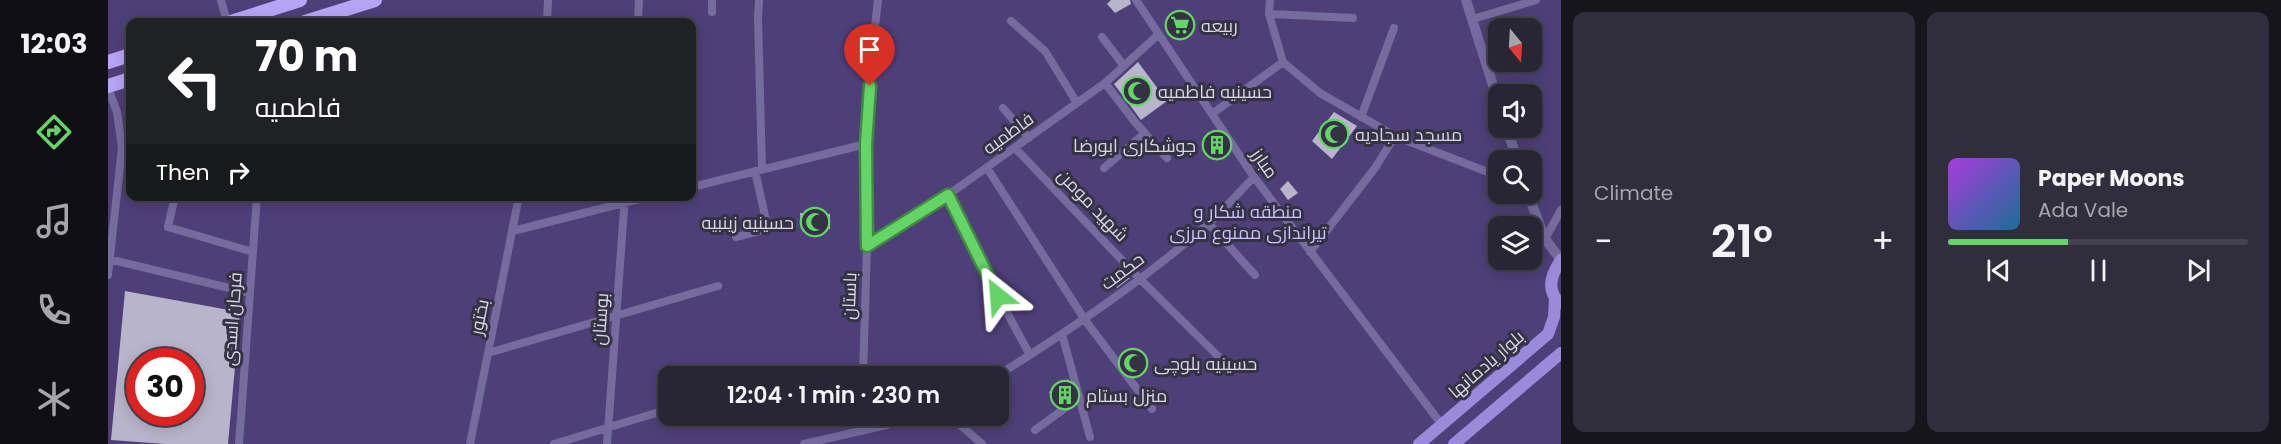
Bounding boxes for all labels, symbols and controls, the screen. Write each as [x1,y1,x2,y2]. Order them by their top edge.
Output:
supermarket icon: ربیعه [1164,9,1196,41]
place label: ربیعه [1201,13,1238,38]
north arrow [1488,18,1542,72]
map controls [1488,18,1542,270]
pin [844,24,895,86]
text: 12:03 [20,25,88,62]
text: 70 m [255,27,358,86]
icon: arrive [853,33,886,66]
icon: left [156,42,234,120]
mosque icon: حسینیه فاطمیه [1121,75,1153,107]
place label: حسینیه فاطمیه [1158,79,1272,104]
button: sound [1488,84,1542,138]
text: فاطمیه [255,89,341,126]
street label: فاطمیه [977,106,1039,160]
icon: directions [33,111,75,153]
mosque icon: مسجد سجادیه [1318,118,1350,150]
place label: مسجد سجادیه [1355,122,1462,147]
building icon: جوشکاری ابورضا [1201,129,1233,161]
place label: جوشکاری ابورضا [1073,133,1196,158]
street label: مبارز [1245,142,1284,183]
button: search [1488,150,1542,204]
icon: right [222,156,255,189]
text: Then [156,157,210,188]
street label: شهید مومن [1052,163,1134,247]
text: Paper Moons [2038,163,2185,194]
text: Climate [1594,179,1673,207]
text: Ada Vale [2038,196,2128,224]
park label: منطقه شکار و تیراندازی ممنوع مرزی [1169,199,1327,245]
icon: music [33,200,75,242]
mosque icon: حسینیه زینبیه [799,206,831,238]
place label: حسینیه زینبیه [702,210,794,235]
text: 21° [1711,210,1773,273]
button: layers [1488,216,1542,270]
text: − [1594,218,1612,265]
text: + [1871,218,1894,265]
street label: حکمت [1095,246,1149,296]
icon: previous [1982,254,2015,287]
icon: pause [2082,254,2115,287]
icon: next [2182,254,2215,287]
position arrow [966,264,1030,328]
street label: فرحان اسدی [216,271,248,367]
street label: باستان [836,272,862,320]
icon: phone [33,289,75,331]
street label: بوستان [586,292,614,346]
street label: بختور [463,297,495,338]
street label: بلوار یادمانها [1443,324,1529,404]
mosque icon: حسینیه بلوچی [1117,347,1149,379]
speed limit sign: 30 [126,348,204,426]
place label: حسینیه بلوچی [1154,351,1257,376]
icon: climate [33,378,75,420]
building icon: منزل بستام [1049,379,1081,411]
text: 12:04 · 1 min · 230 m [727,380,940,411]
place label: منزل بستام [1086,383,1167,408]

